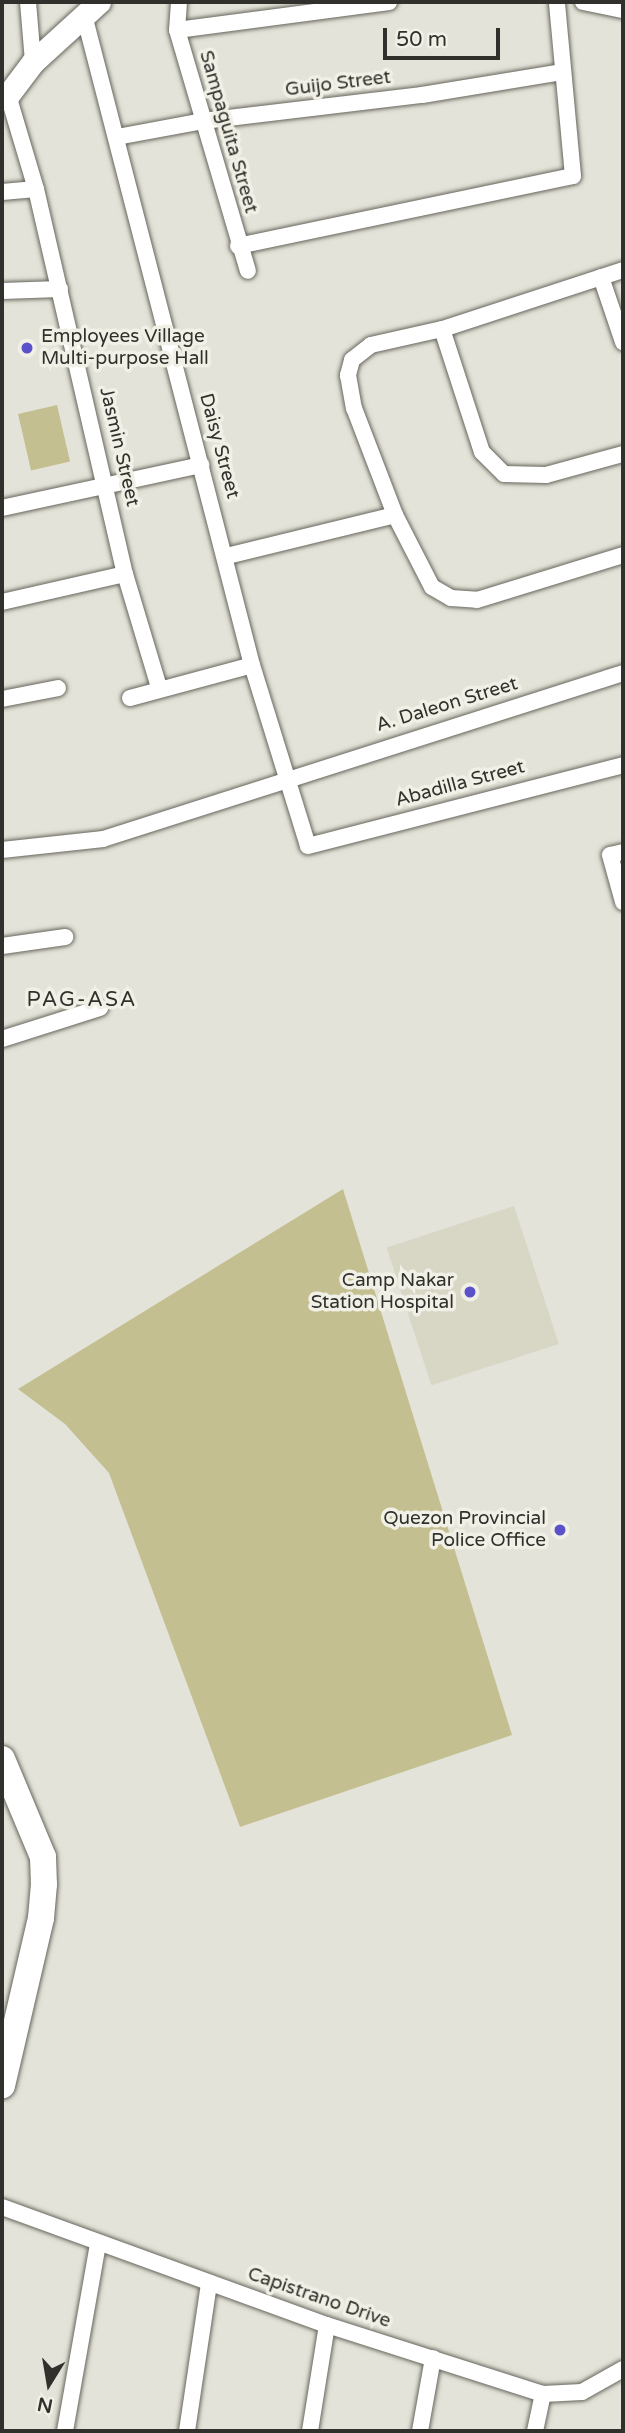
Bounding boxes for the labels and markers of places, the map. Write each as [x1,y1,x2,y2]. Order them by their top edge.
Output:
place label: Employees Village Multi-purpose Hall [41,326,209,370]
marker: Employees Village Multi-purpose Hall [19,340,35,356]
place label: Camp Nakar Station Hospital [311,1270,454,1314]
marker: Camp Nakar Station Hospital [460,1282,480,1302]
place label: Quezon Provincial Police Office [383,1508,546,1552]
marker: Quezon Provincial Police Office [552,1522,568,1538]

